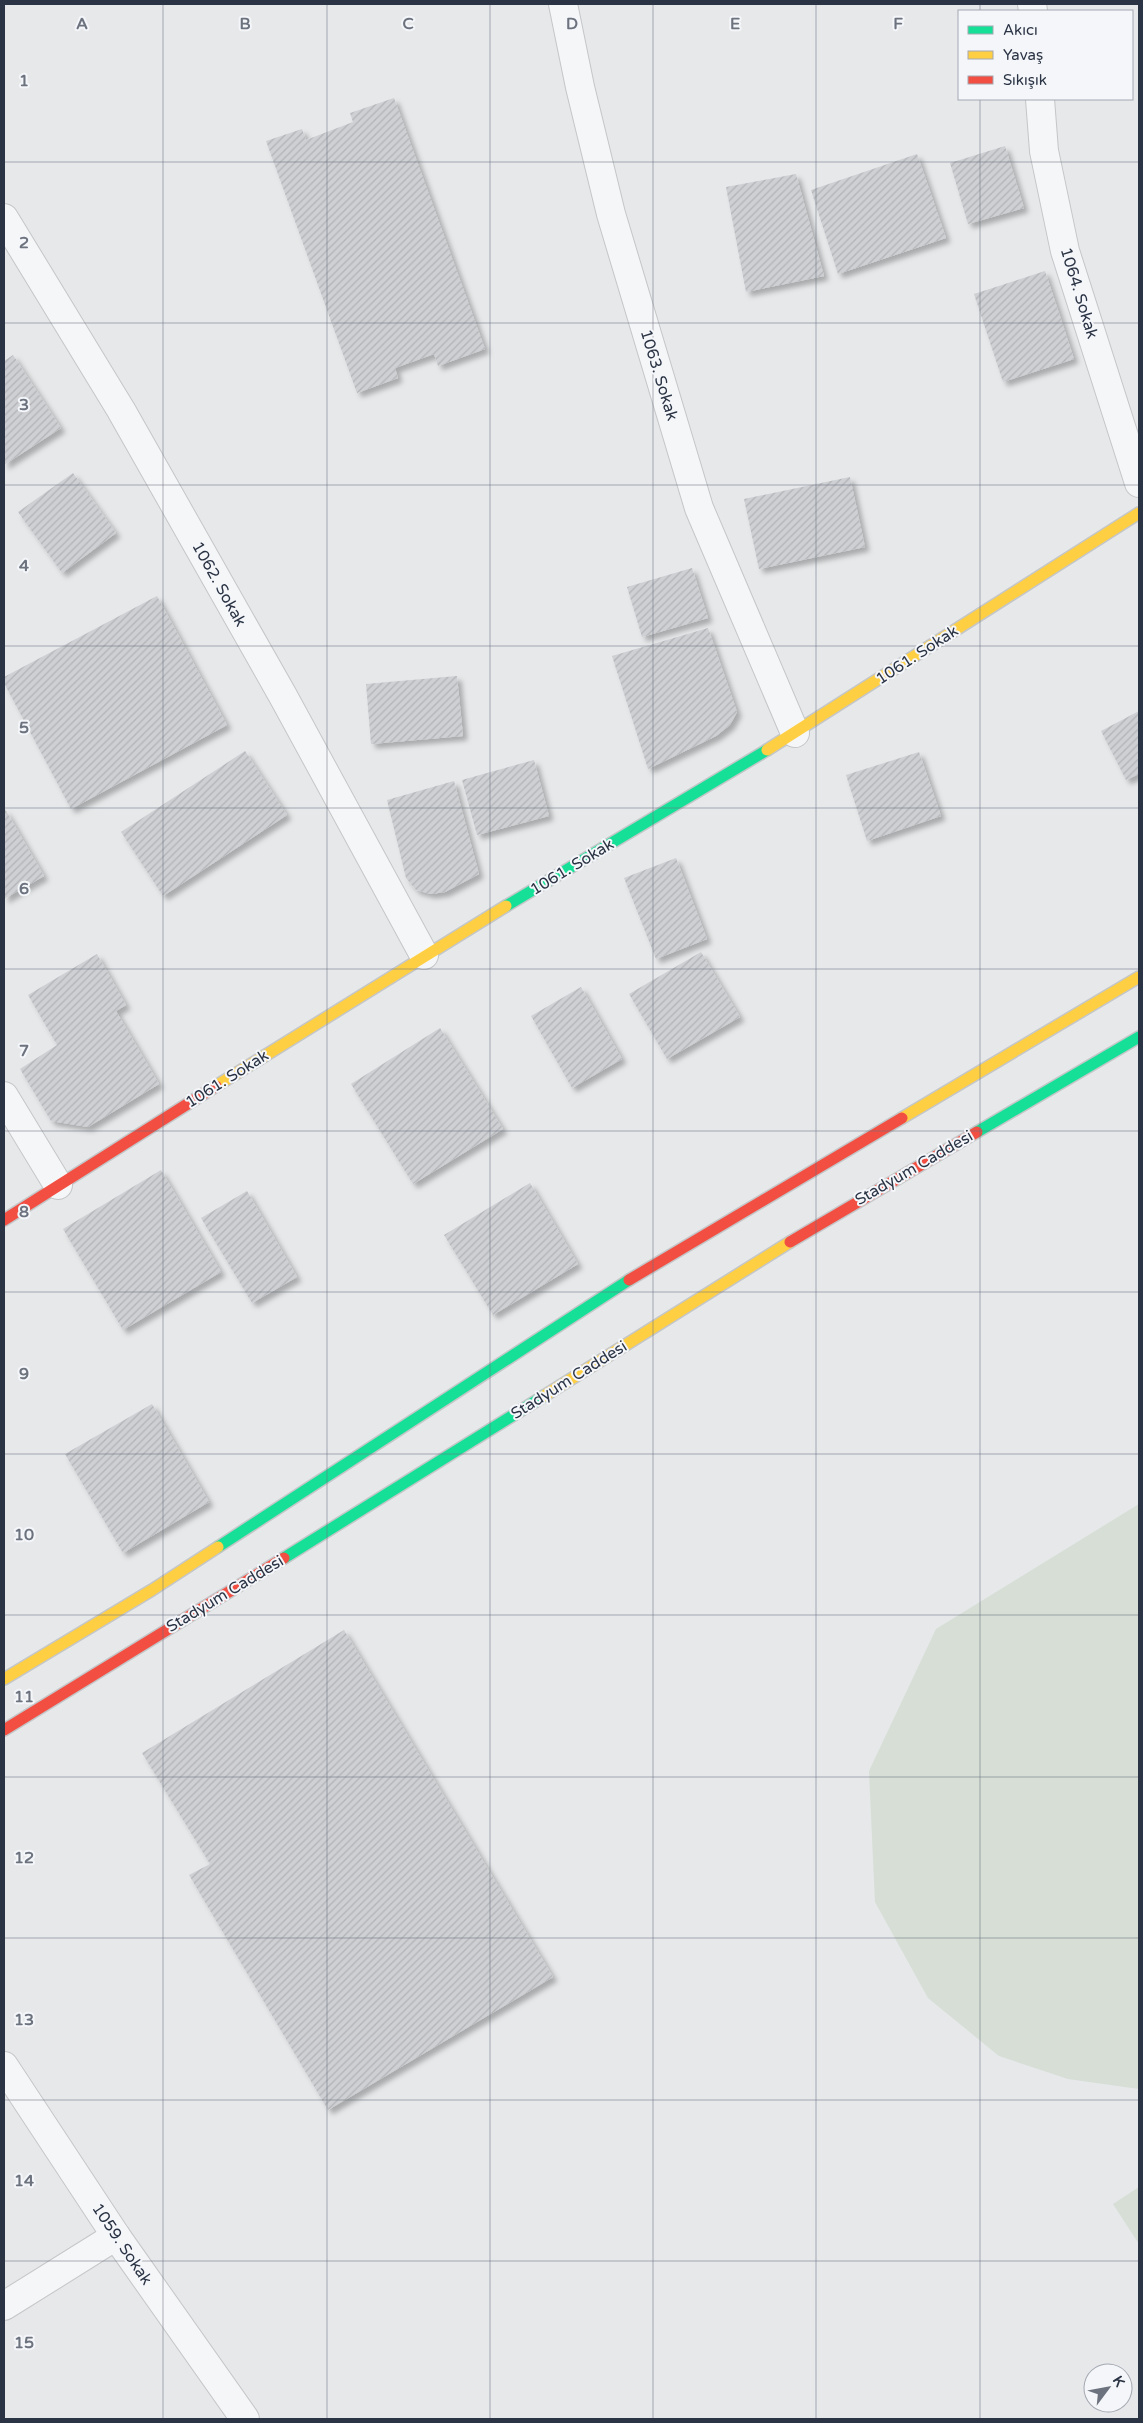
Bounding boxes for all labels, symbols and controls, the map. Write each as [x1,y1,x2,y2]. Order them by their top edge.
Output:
legend [958,10,1133,100]
text: A [76,14,88,34]
text: B [239,14,251,34]
text: C [402,14,414,34]
text: D [566,14,578,34]
text: E [730,14,740,34]
text: F [893,14,903,34]
text: Akıcı [1003,21,1038,39]
text: Yavaş [1003,46,1043,64]
text: 1 [19,71,29,91]
text: Sıkışık [1003,71,1047,89]
text: 2 [19,233,29,253]
street label: 1064. Sokak [1056,245,1102,341]
street label: 1063. Sokak [636,327,682,423]
text: 3 [19,395,29,415]
street label: 1062. Sokak [187,538,251,630]
text: 4 [19,556,29,576]
street label: 1061. Sokak [872,621,962,689]
text: 5 [19,718,29,738]
street label: 1061. Sokak [526,834,618,900]
text: 6 [19,879,29,899]
text: 7 [19,1041,29,1061]
street label: 1061. Sokak [182,1045,273,1112]
street label: Stadyum Caddesi [851,1126,977,1210]
text: 8 [19,1202,29,1222]
street label: Stadyum Caddesi [507,1336,631,1424]
text: 9 [19,1364,29,1384]
text: 10 [14,1525,34,1545]
street label: Stadyum Caddesi [163,1551,287,1637]
text: 11 [14,1687,34,1707]
text: 12 [14,1848,34,1868]
text: 13 [14,2010,34,2030]
text: 14 [14,2171,34,2191]
street label: 1059. Sokak [87,2199,157,2289]
text: 15 [14,2333,34,2353]
north arrow [1083,2363,1133,2413]
text: K [1109,2373,1129,2390]

